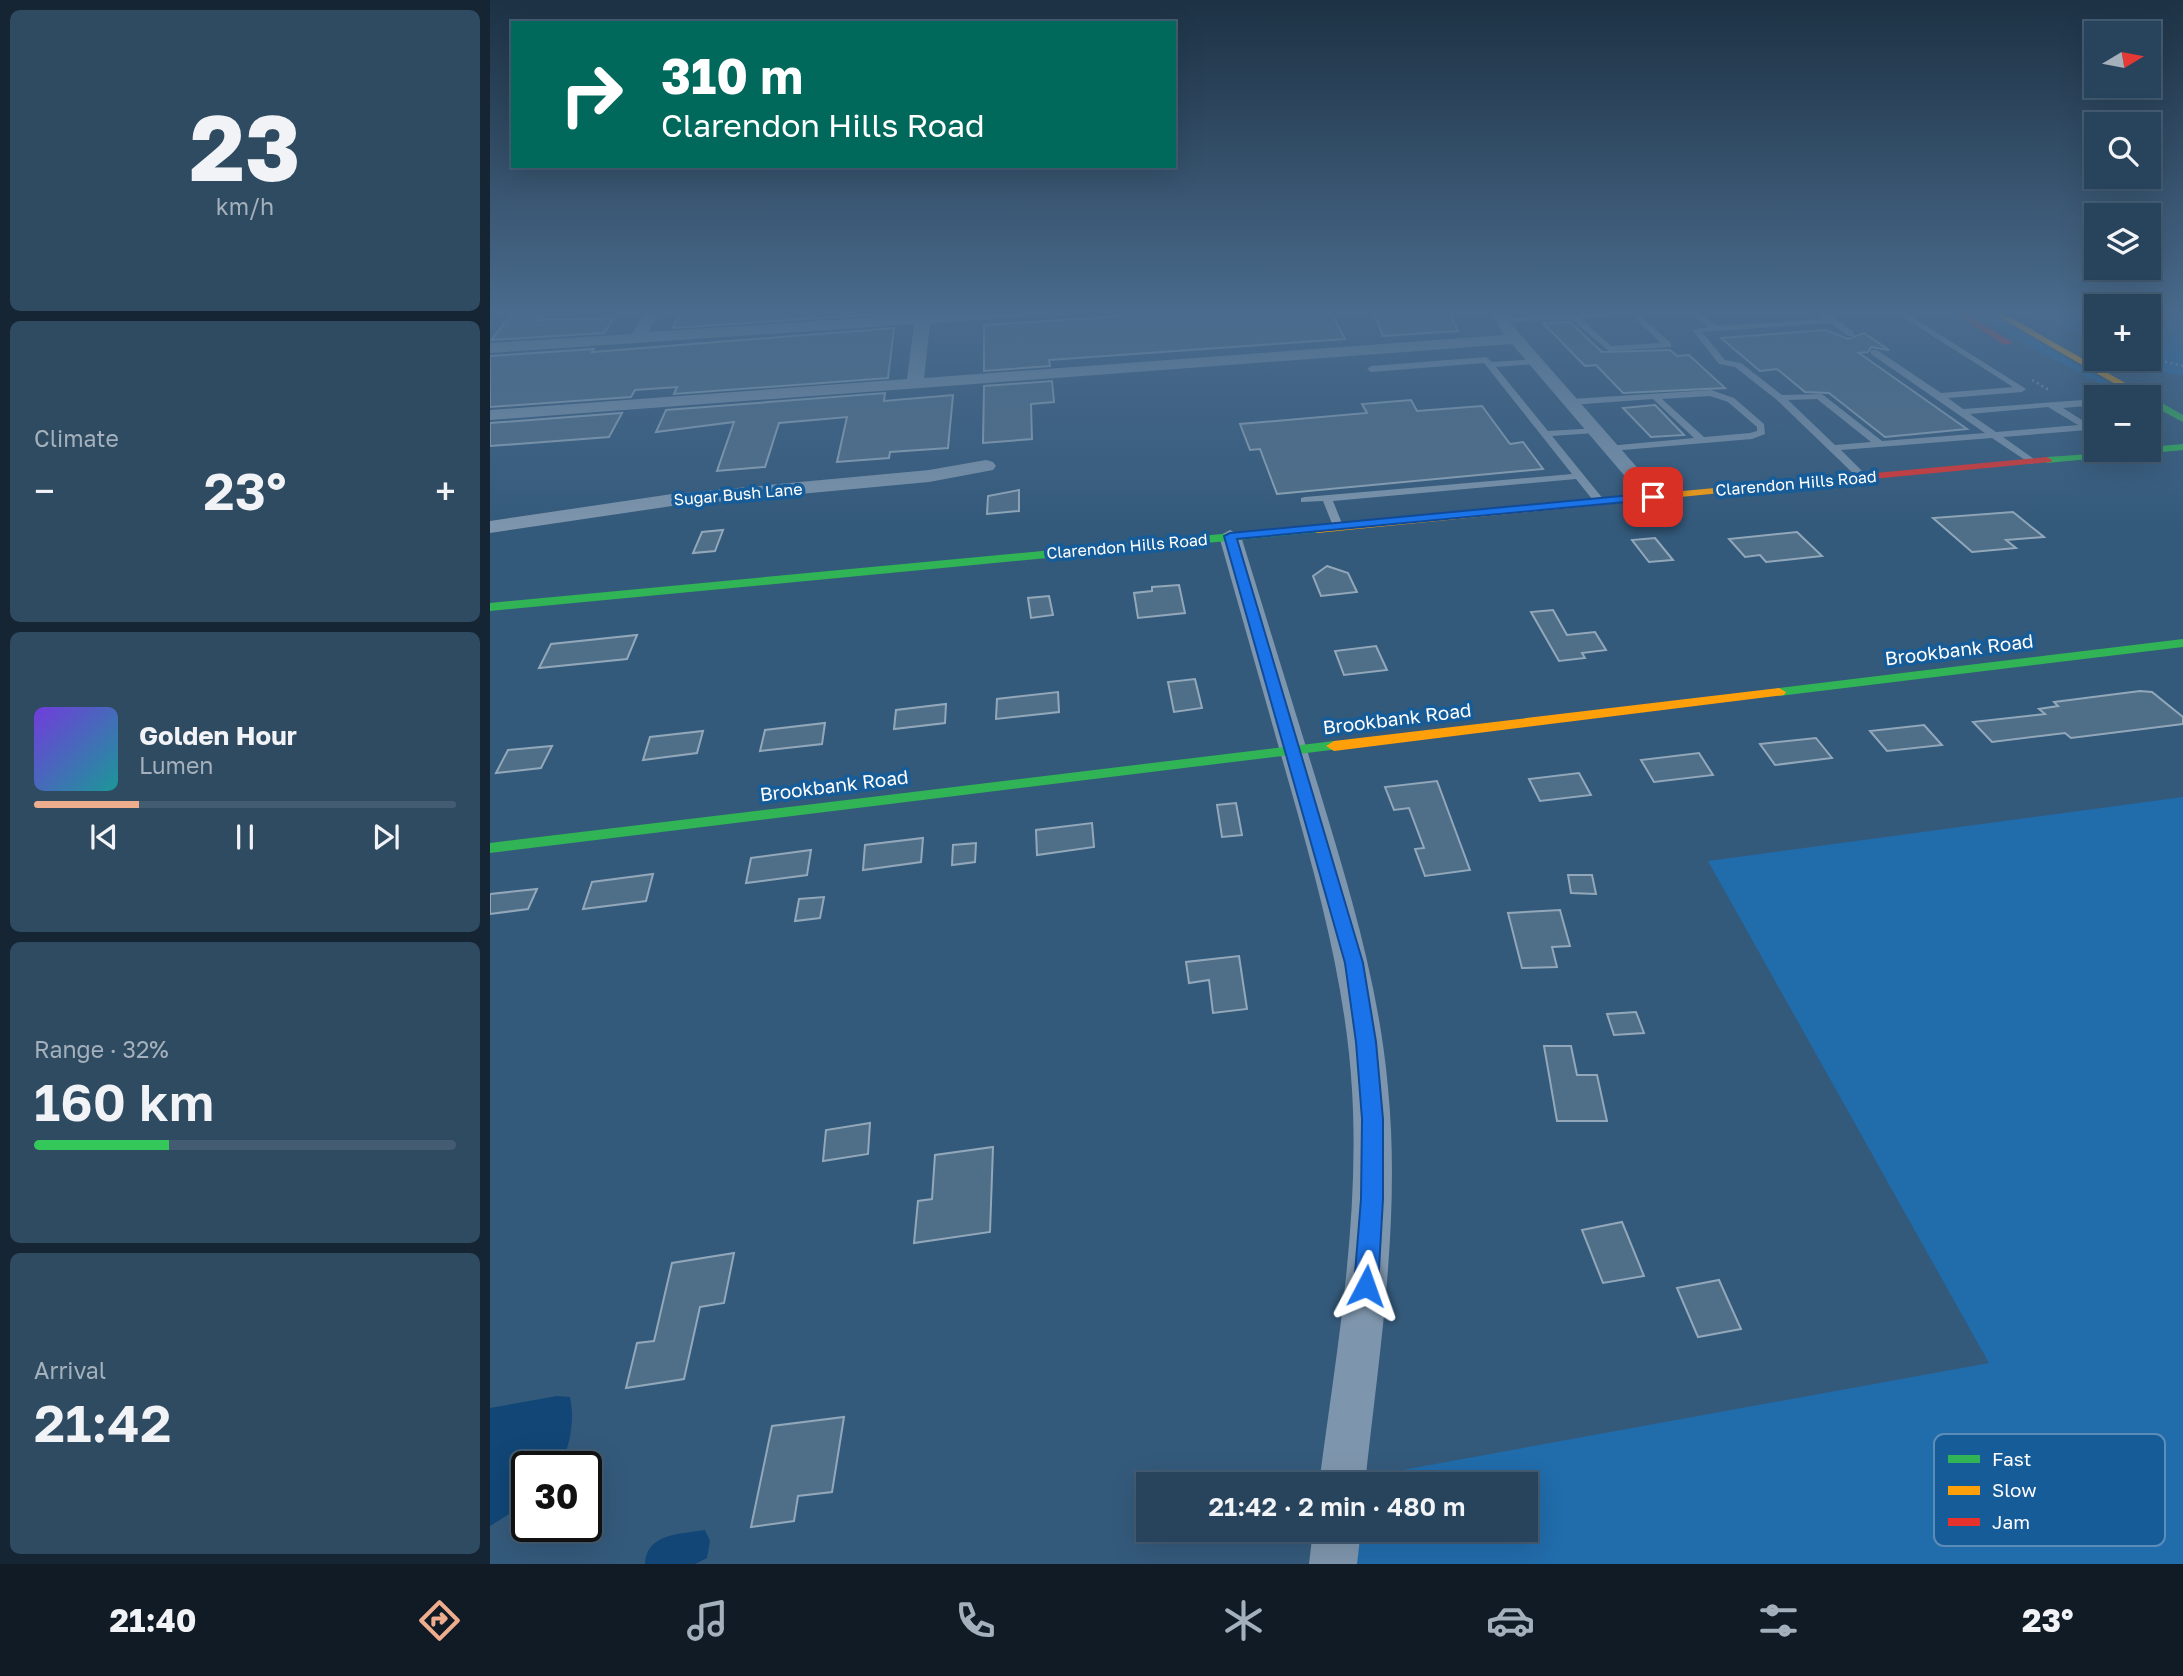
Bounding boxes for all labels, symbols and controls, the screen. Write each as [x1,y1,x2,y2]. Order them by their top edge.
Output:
north arrow [2084,21,2161,98]
map controls [2084,21,2161,462]
text: 310 m [661,46,803,105]
icon: right [546,49,637,140]
text: 23 [189,92,301,201]
text: Clarendon Hills Road [661,106,985,144]
button: search [2084,112,2161,189]
text: km/h [216,192,274,220]
button: layers [2084,203,2161,280]
button: + [2084,294,2161,371]
button: − [2084,385,2161,462]
text: Climate [34,424,119,452]
text: 23° [204,459,286,521]
street label: Clarendon Hills Road [1714,466,1878,500]
pin [1623,467,1683,527]
text: − [34,468,55,513]
text: + [435,468,456,513]
street label: Sugar Bush Lane [673,478,803,510]
icon: arrive [1634,478,1672,516]
street label: Clarendon Hills Road [1045,529,1209,563]
street label: Brookbank Road [1883,628,2035,670]
street label: Brookbank Road [1321,697,1473,739]
text: Golden Hour [139,720,297,751]
text: Lumen [139,751,213,779]
street label: Brookbank Road [758,764,910,806]
icon: previous [85,818,123,856]
icon: pause [226,818,264,856]
icon: next [367,818,405,856]
text: Range · 32% [34,1035,169,1063]
text: 160 km [34,1070,214,1132]
position arrow [1329,1249,1403,1323]
text: Arrival [34,1356,106,1384]
text: 21:42 [34,1391,171,1453]
legend [1934,1434,2165,1546]
text: Fast [1992,1447,2031,1470]
speed limit sign: 30 [511,1451,602,1542]
text: Slow [1992,1478,2037,1501]
text: 21:42 · 2 min · 480 m [1209,1491,1465,1522]
text: Jam [1992,1510,2030,1533]
icon: directions [415,1596,464,1645]
icon: music [683,1596,732,1645]
icon: phone [951,1596,1000,1645]
icon: climate [1219,1596,1268,1645]
icon: car [1486,1596,1535,1645]
icon: filters [1754,1596,1803,1645]
text: 21:40 [109,1601,196,1639]
text: 23° [2022,1601,2074,1639]

